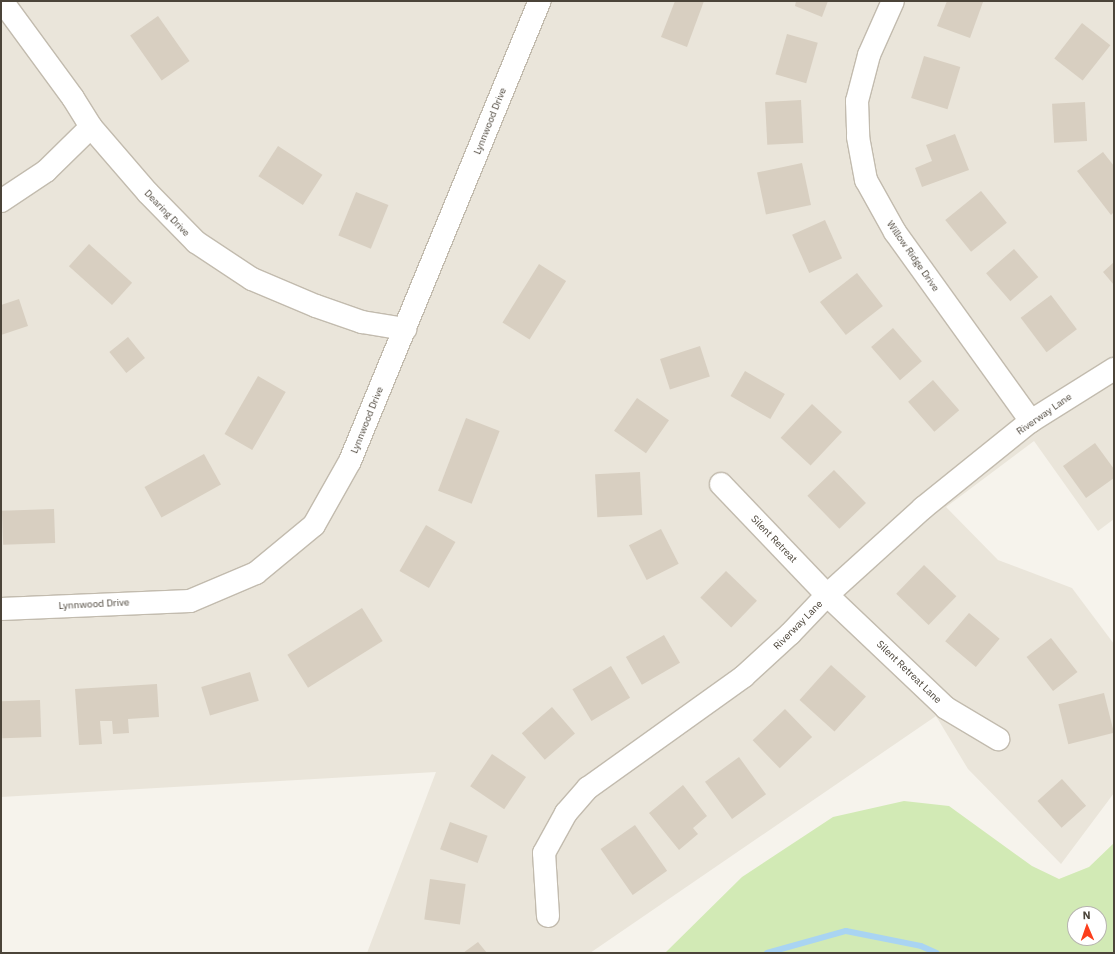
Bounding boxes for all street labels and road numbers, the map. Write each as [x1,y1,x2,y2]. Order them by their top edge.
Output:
street label: Lynnwood Drive [471,86,509,156]
street label: Dearing Drive [142,187,192,239]
street label: Willow Ridge Drive [884,218,942,294]
street label: Lynnwood Drive [348,385,386,455]
street label: Riverway Lane [1014,391,1074,437]
street label: Silent Retreat [748,513,800,565]
street label: Lynnwood Drive [58,596,130,612]
street label: Riverway Lane [771,598,825,652]
street label: Silent Retreat Lane [874,638,944,706]

